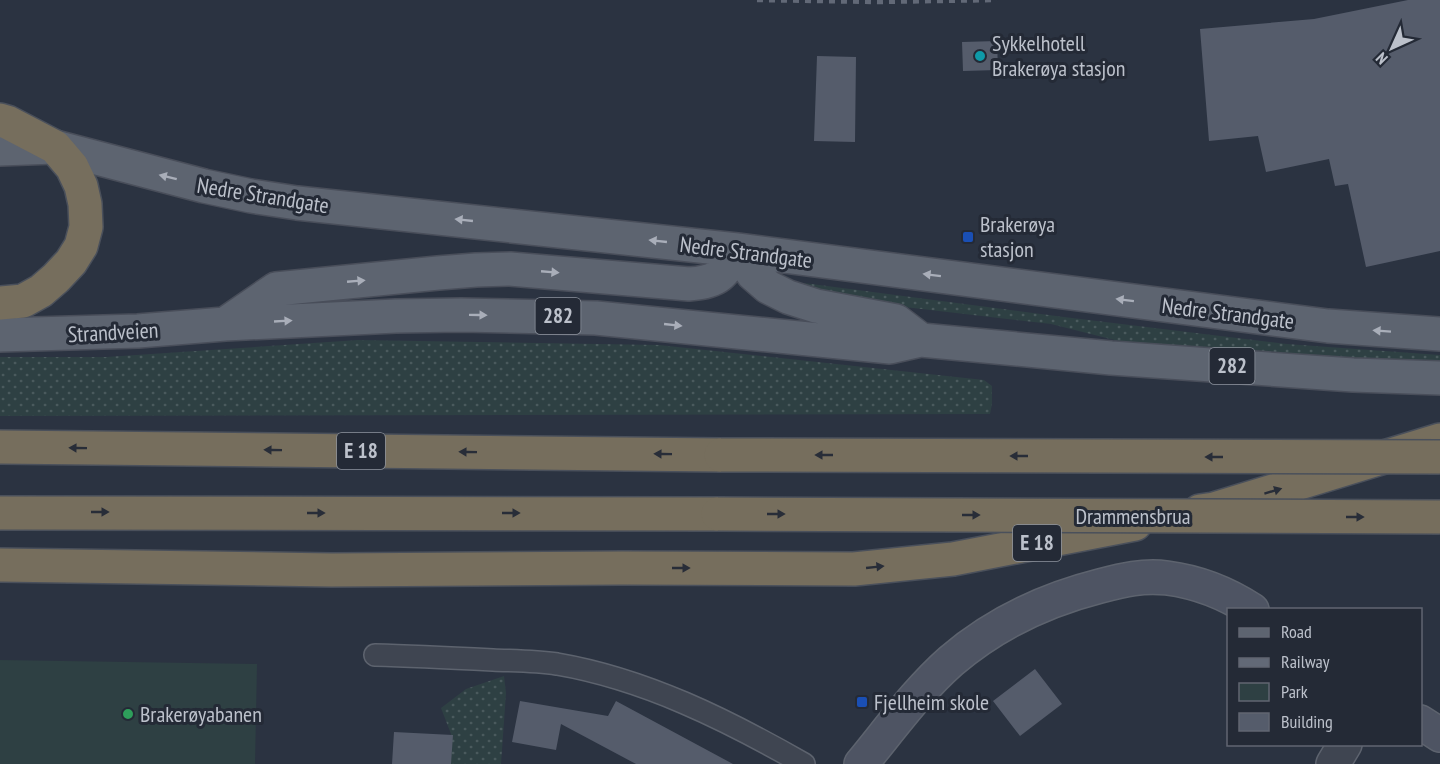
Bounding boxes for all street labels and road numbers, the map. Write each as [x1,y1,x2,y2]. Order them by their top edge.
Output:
street label: Nedre Strandgate [195,171,331,219]
street label: Nedre Strandgate [678,230,814,274]
street label: Nedre Strandgate [1160,291,1296,335]
road number: 282 [536,298,580,334]
street label: Strandveien [67,316,159,348]
road number: 282 [1210,348,1254,384]
road number: E 18 [337,433,385,469]
street label: Drammensbrua [1075,502,1191,530]
road number: E 18 [1013,525,1061,561]

